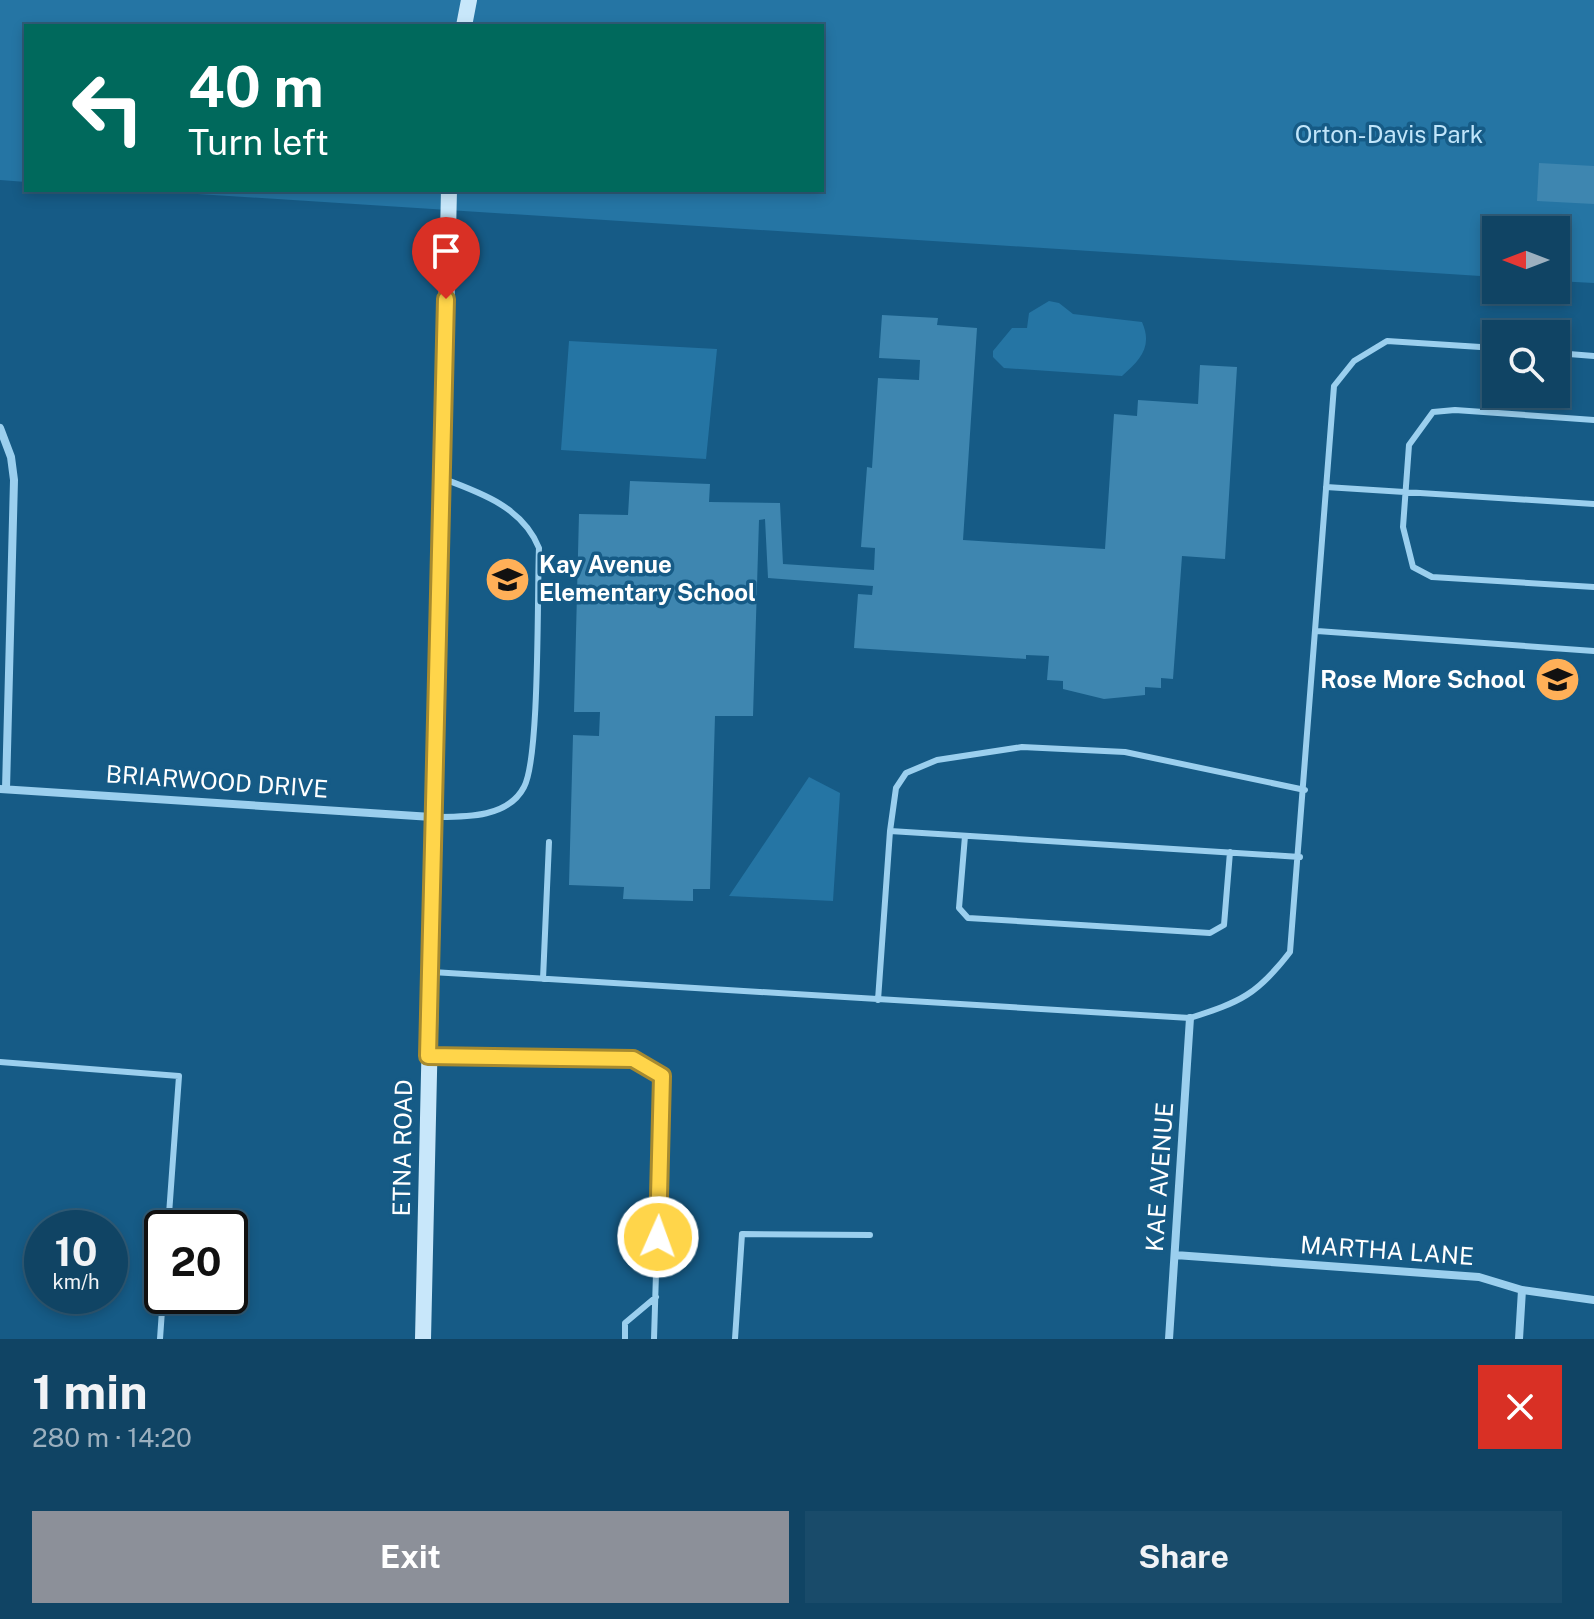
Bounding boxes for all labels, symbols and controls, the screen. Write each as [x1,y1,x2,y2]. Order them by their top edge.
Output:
text: 40 m [188,54,324,120]
icon: left [56,56,160,160]
park label: Orton-Davis Park [1295,120,1483,148]
text: Turn left [188,121,329,163]
north arrow [1482,216,1570,304]
map controls [1482,216,1570,408]
pin [412,217,480,299]
icon: arrive [424,229,468,273]
button: search [1482,320,1570,408]
place label: Kay Avenue Elementary School [539,550,756,606]
school or university icon: Kay Avenue Elementary School [484,555,532,603]
school or university icon: Rose More School [1533,656,1581,704]
place label: Rose More School [1320,665,1526,693]
street label: BRIARWOOD DRIVE [105,759,329,803]
street label: ETNA ROAD [387,1079,417,1217]
street label: KAE AVENUE [1140,1101,1178,1253]
position arrow [616,1195,700,1279]
speed limit sign: 20 [144,1210,248,1314]
text: 10 [55,1228,97,1275]
street label: MARTHA LANE [1299,1230,1475,1270]
text: km/h [52,1270,100,1294]
text: 1 min [32,1363,148,1420]
button: close [1478,1365,1562,1449]
text: 280 m · 14:20 [32,1422,192,1453]
button: Exit [32,1511,789,1603]
button: Share [805,1511,1562,1603]

